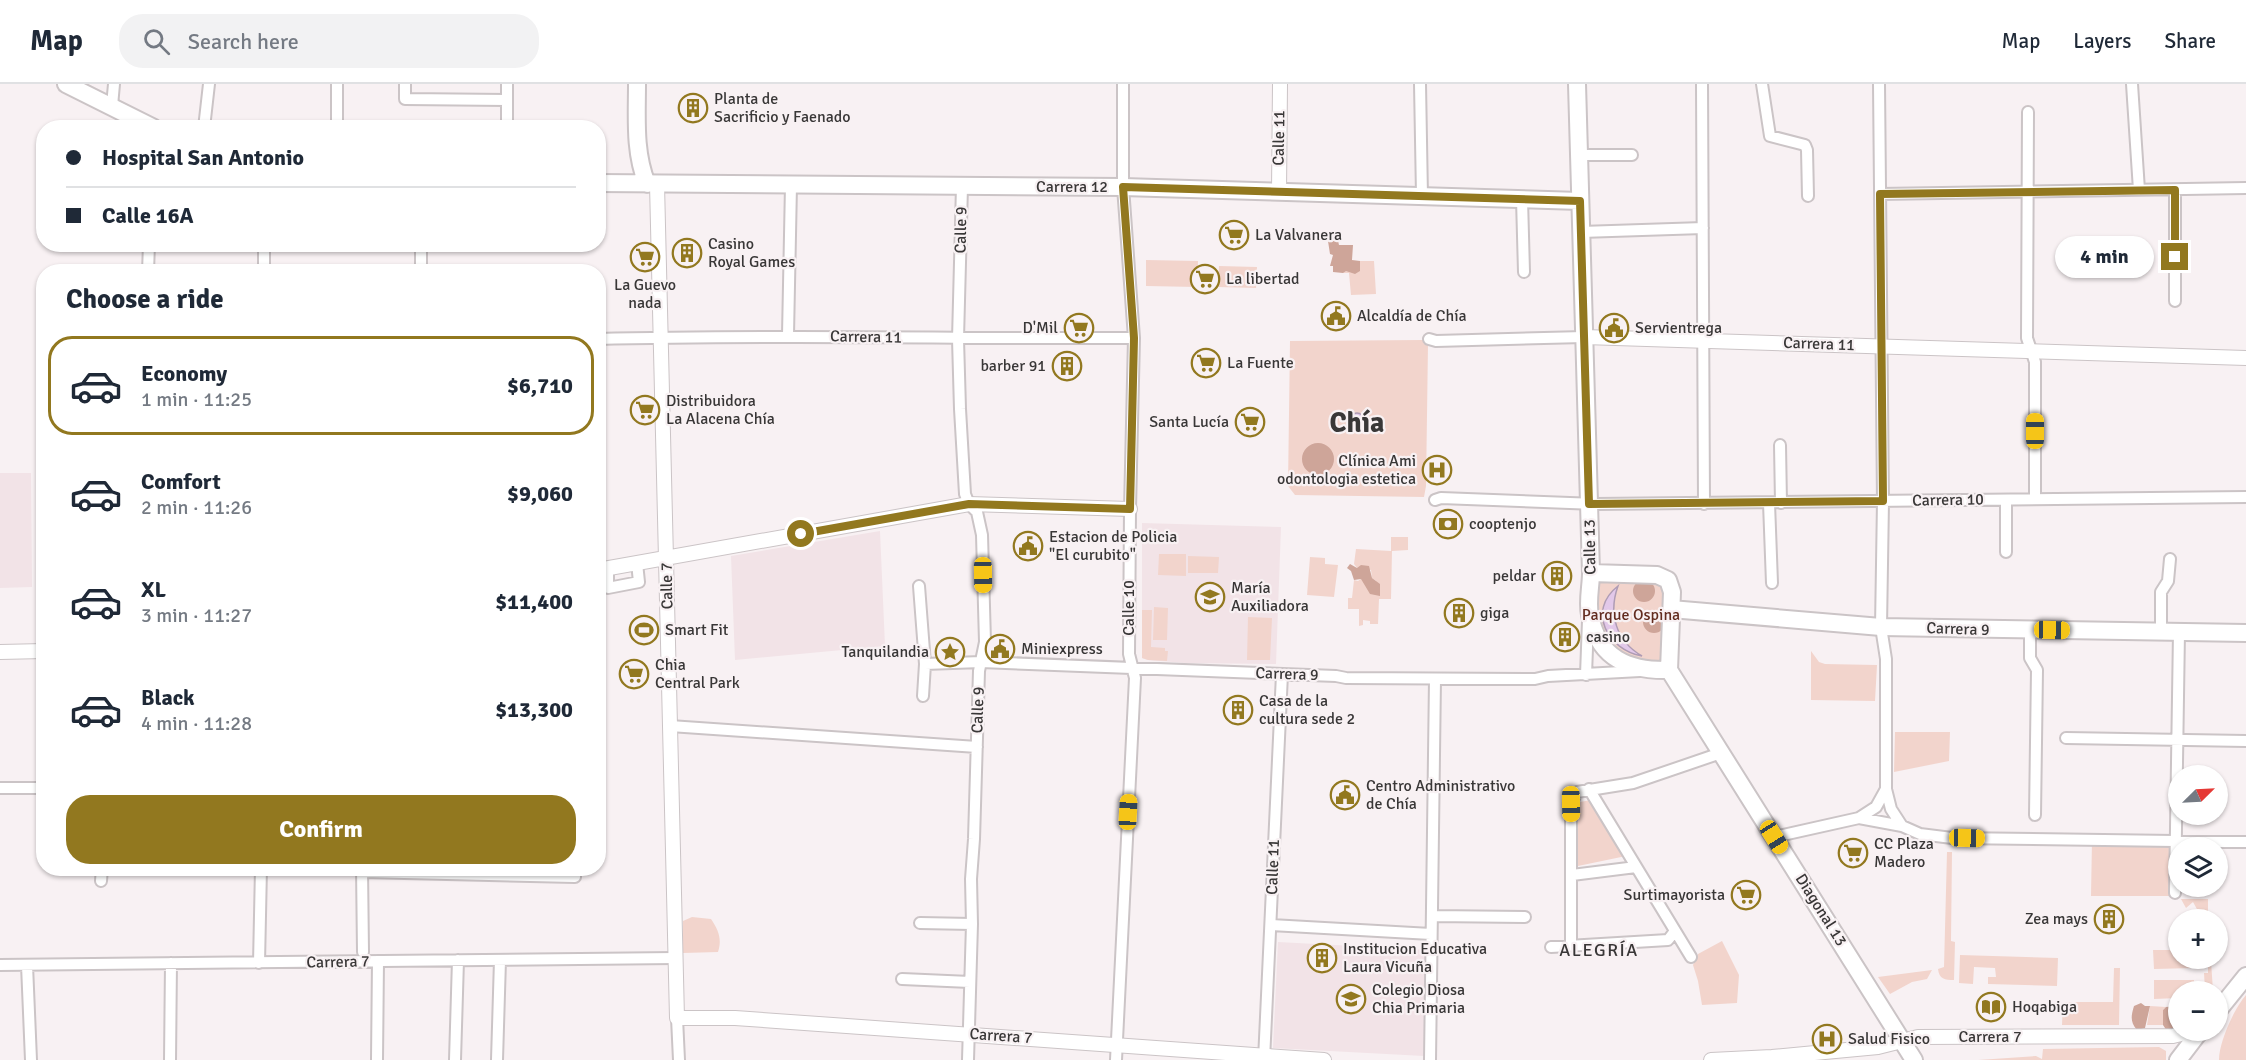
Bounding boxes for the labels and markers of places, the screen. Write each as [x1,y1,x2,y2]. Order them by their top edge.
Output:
place label: Planta de Sacrificio y Faenado [714,89,851,127]
building icon: Planta de Sacrificio y Faenado [677,92,709,124]
supermarket icon: La Valvanera [1218,219,1250,251]
place label: La Valvanera [1255,225,1342,245]
place label: Casino Royal Games [708,234,795,272]
building icon: Casino Royal Games [671,237,703,269]
supermarket icon: La Guevo nada [629,241,661,273]
supermarket icon: La libertad [1189,263,1221,295]
place label: La libertad [1226,269,1300,289]
place label: La Guevo nada [614,275,676,313]
public building icon: Alcaldía de Chía [1320,300,1352,332]
place label: Alcaldía de Chía [1357,306,1467,326]
supermarket icon: D'Mil [1063,312,1095,344]
public building icon: Servientrega [1598,312,1630,344]
place label: D'Mil [1022,318,1058,338]
place label: Servientrega [1635,318,1722,338]
supermarket icon: La Fuente [1190,347,1222,379]
building icon: barber 91 [1051,350,1083,382]
place label: La Fuente [1227,353,1294,373]
place label: barber 91 [980,356,1046,376]
place label: Distribuidora La Alacena Chía [666,391,775,429]
supermarket icon: Distribuidora La Alacena Chía [629,394,661,426]
supermarket icon: Santa Lucía [1234,406,1266,438]
place label: Santa Lucía [1149,412,1229,432]
place label: Clínica Ami odontologia estetica [1277,451,1416,489]
hospital icon: Clínica Ami odontologia estetica [1421,454,1453,486]
bank icon: cooptenjo [1432,508,1464,540]
place label: cooptenjo [1469,514,1537,534]
place label: Estacion de Policia "El curubito" [1049,527,1177,565]
public building icon: Estacion de Policia "El curubito" [1012,530,1044,562]
building icon: peldar [1541,560,1573,592]
place label: peldar [1492,566,1536,586]
place label: María Auxiliadora [1231,578,1309,616]
school or university icon: María Auxiliadora [1194,581,1226,613]
building icon: giga [1443,597,1475,629]
place label: giga [1480,603,1509,623]
sports icon: Smart Fit [628,614,660,646]
place label: Smart Fit [665,620,729,640]
building icon: casino [1549,621,1581,653]
place label: casino [1586,627,1630,647]
public building icon: Miniexpress [984,633,1016,665]
place icon: Tanquilandia [934,636,966,668]
place label: Miniexpress [1021,639,1103,659]
place label: Tanquilandia [842,642,929,662]
place label: Chia Central Park [655,655,740,693]
supermarket icon: Chia Central Park [618,658,650,690]
place label: Casa de la cultura sede 2 [1259,691,1355,729]
building icon: Casa de la cultura sede 2 [1222,694,1254,726]
place label: Centro Administrativo de Chía [1366,776,1515,814]
public building icon: Centro Administrativo de Chía [1329,779,1361,811]
place label: CC Plaza Madero [1874,834,1934,872]
supermarket icon: CC Plaza Madero [1837,837,1869,869]
supermarket icon: Surtimayorista [1730,879,1762,911]
place label: Surtimayorista [1624,885,1725,905]
building icon: Zea mays [2093,903,2125,935]
place label: Zea mays [2025,909,2088,929]
place label: Institucion Educativa Laura Vicuña [1343,939,1487,977]
building icon: Institucion Educativa Laura Vicuña [1306,942,1338,974]
place label: Colegio Diosa Chia Primaria [1372,980,1465,1018]
school or university icon: Colegio Diosa Chia Primaria [1335,983,1367,1015]
library icon: Hoqabiga [1975,991,2007,1023]
place label: Hoqabiga [2012,997,2077,1017]
hospital icon: Salud Fisico [1811,1023,1843,1055]
place label: Salud Fisico [1848,1029,1930,1049]

